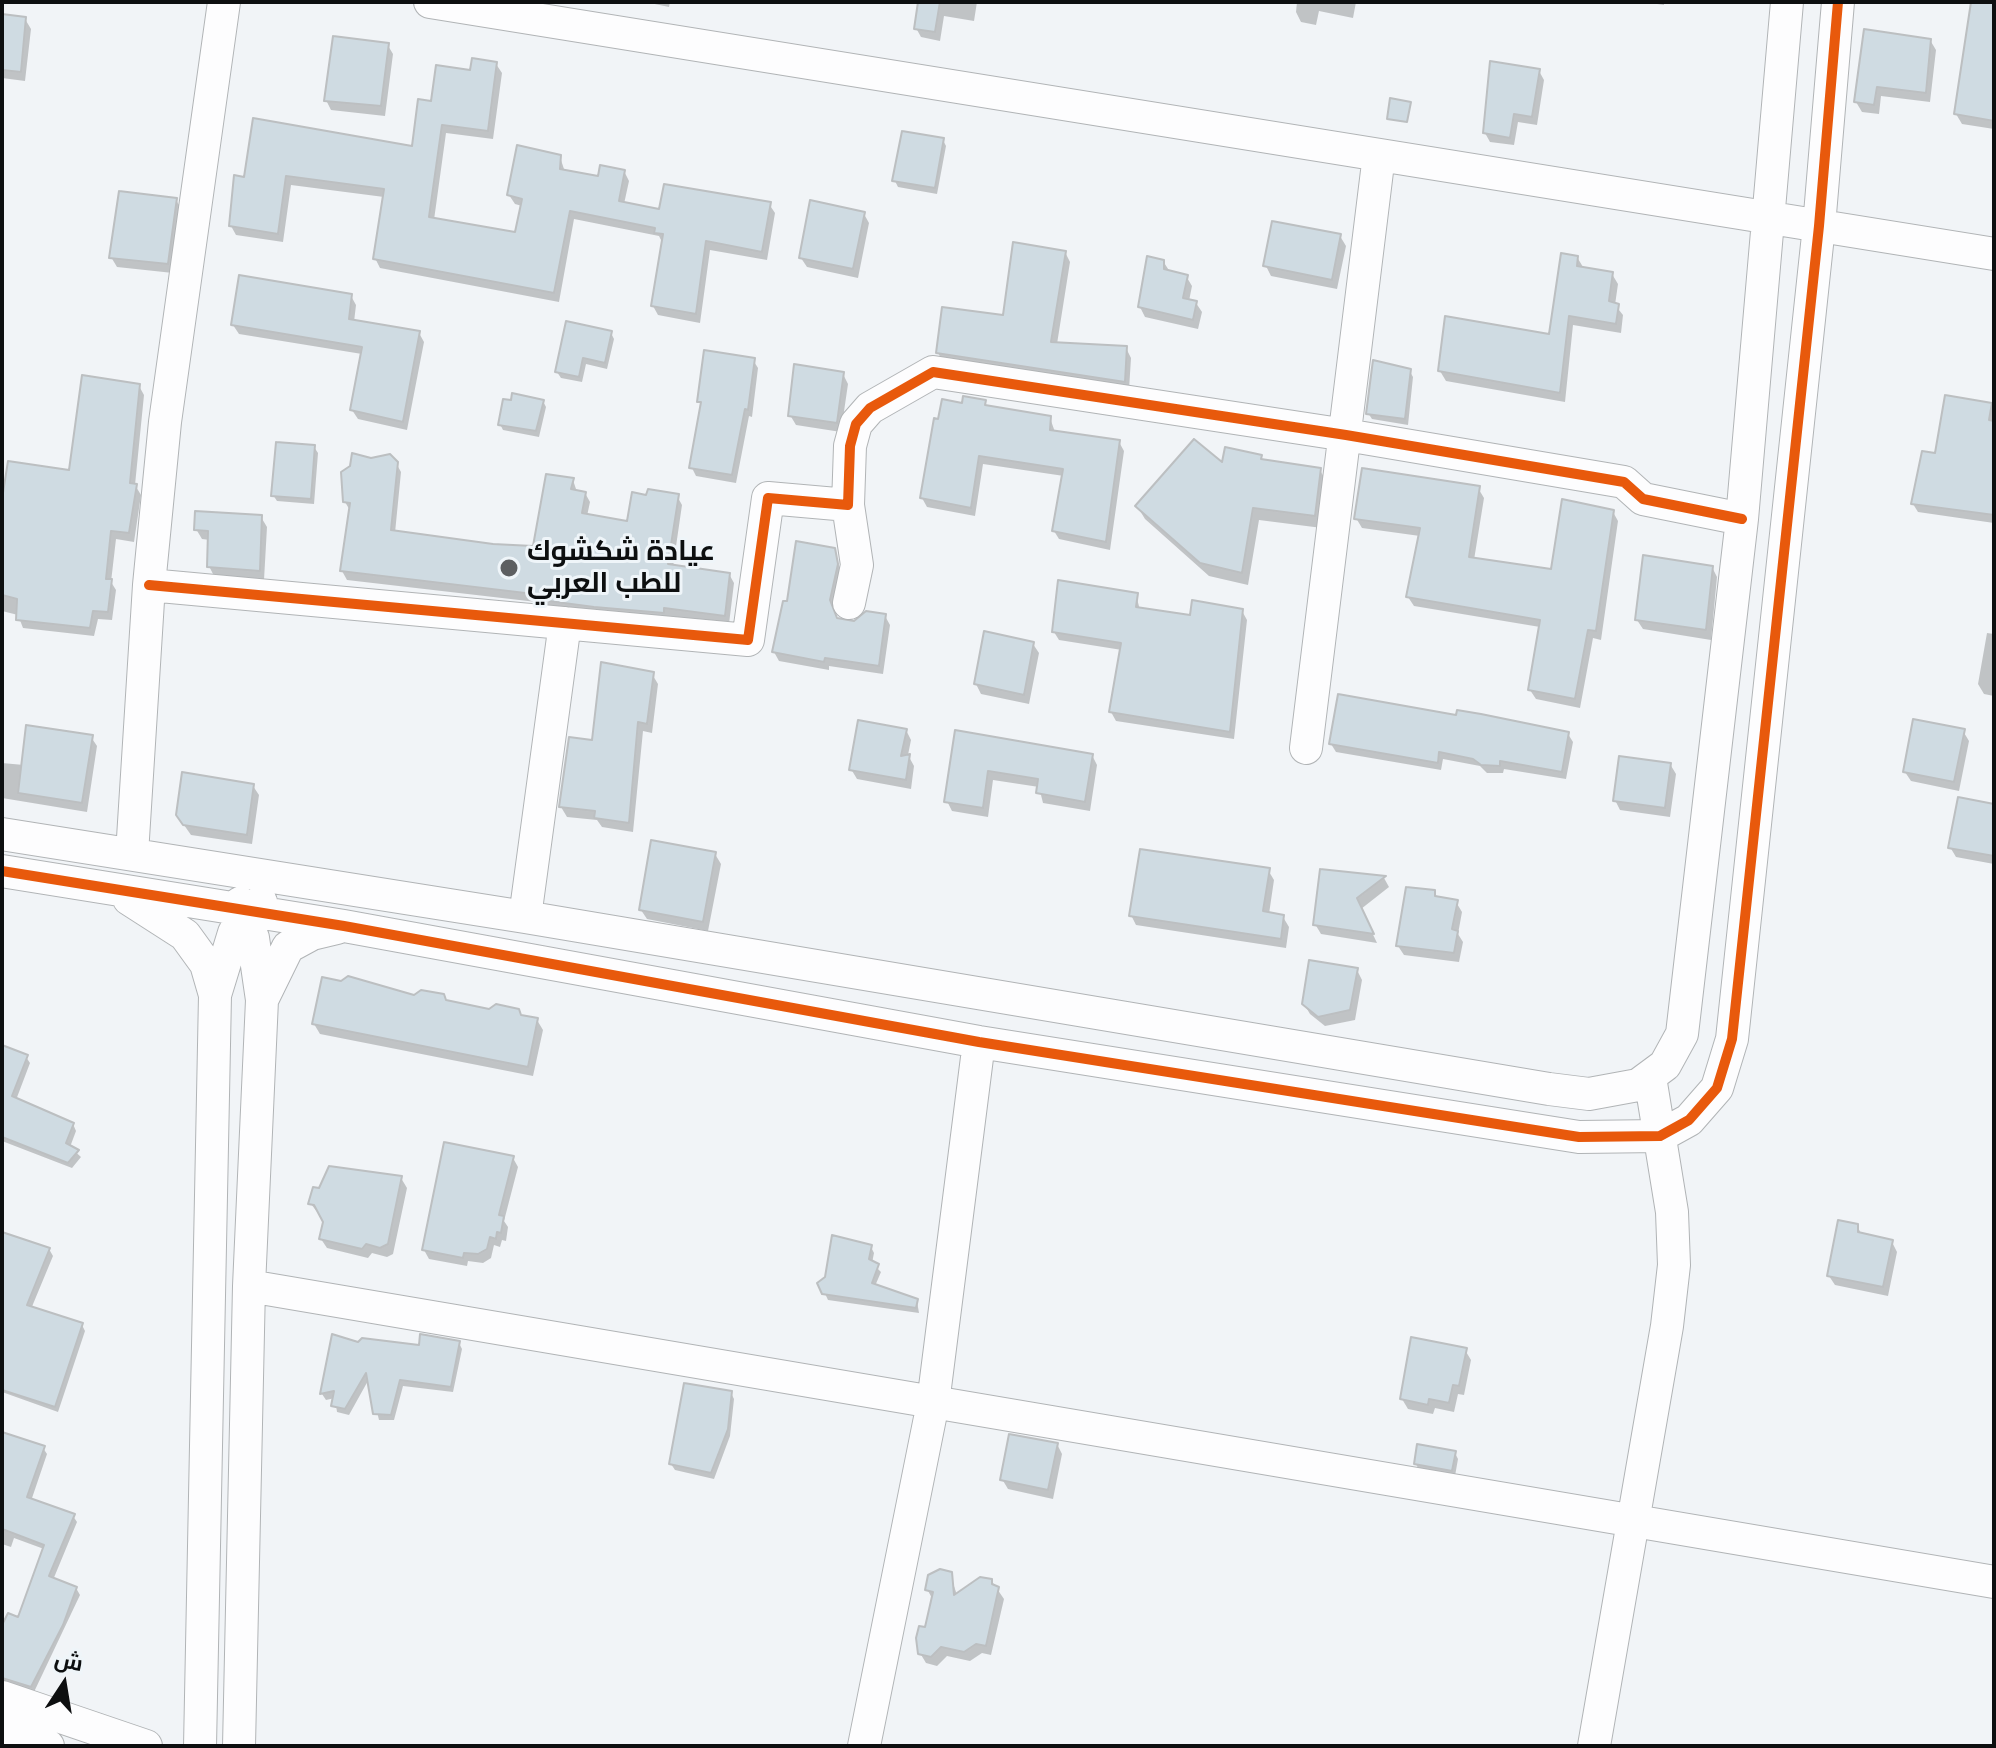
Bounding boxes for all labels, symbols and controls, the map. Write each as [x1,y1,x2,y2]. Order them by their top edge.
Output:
place label: عيادة شكشوك للطب العربي [527,535,715,601]
marker: عيادة شكشوك للطب العربي [498,557,520,579]
north arrow [24,1644,104,1724]
text: ش [52,1644,86,1677]

